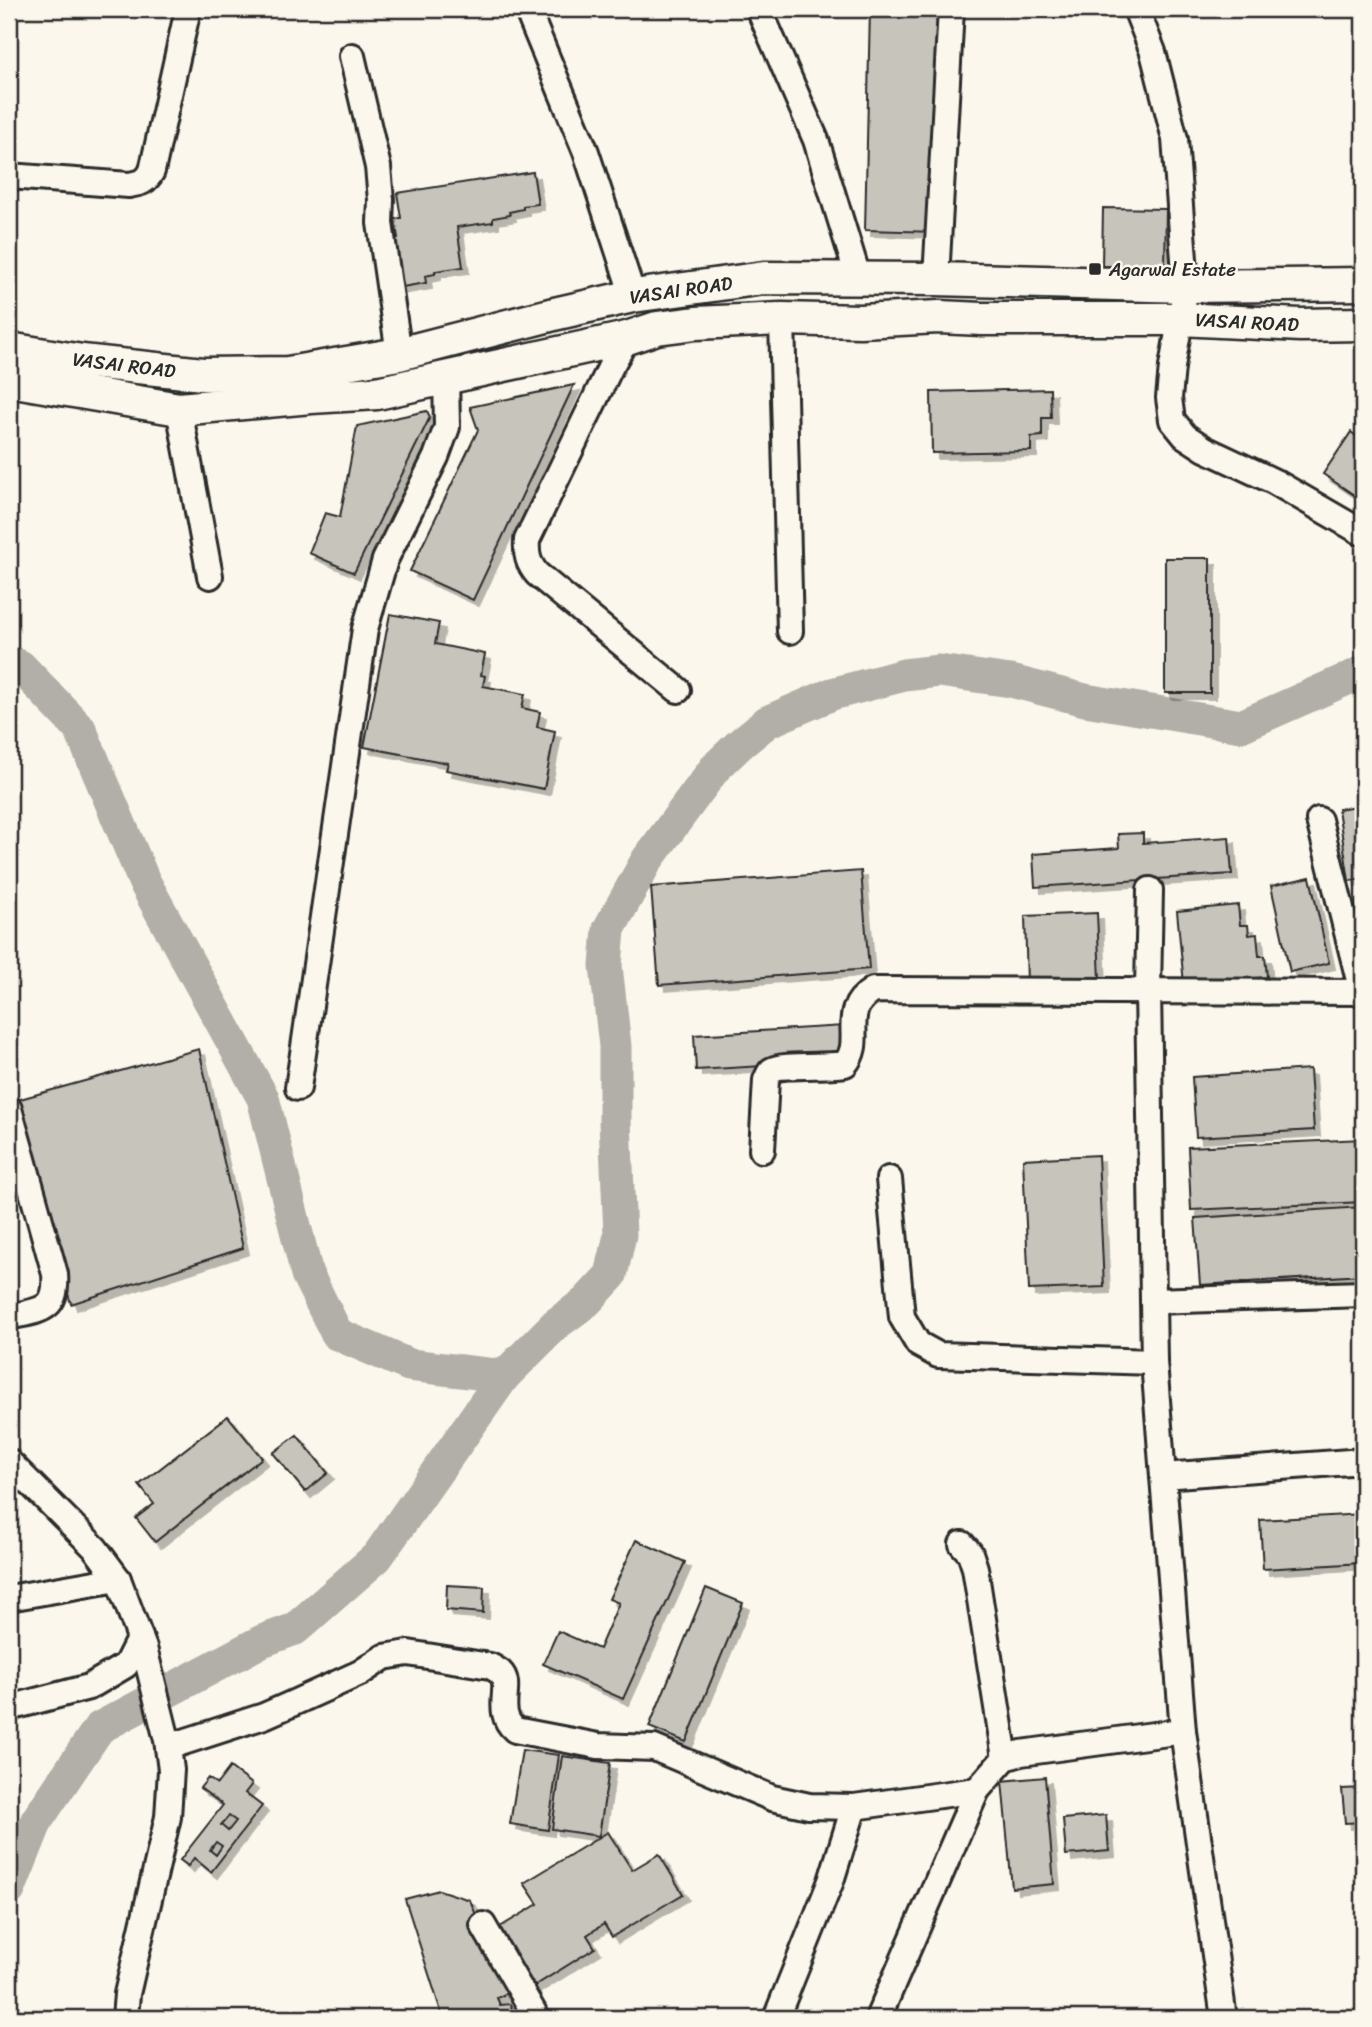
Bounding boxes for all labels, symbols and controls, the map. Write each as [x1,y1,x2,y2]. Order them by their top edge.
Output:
place label: Agarwal Estate [1108,253,1236,286]
marker: Agarwal Estate [1087,261,1103,277]
street label: VASAI ROAD [628,266,735,314]
street label: VASAI ROAD [1195,303,1300,341]
street label: VASAI ROAD [71,342,178,388]

